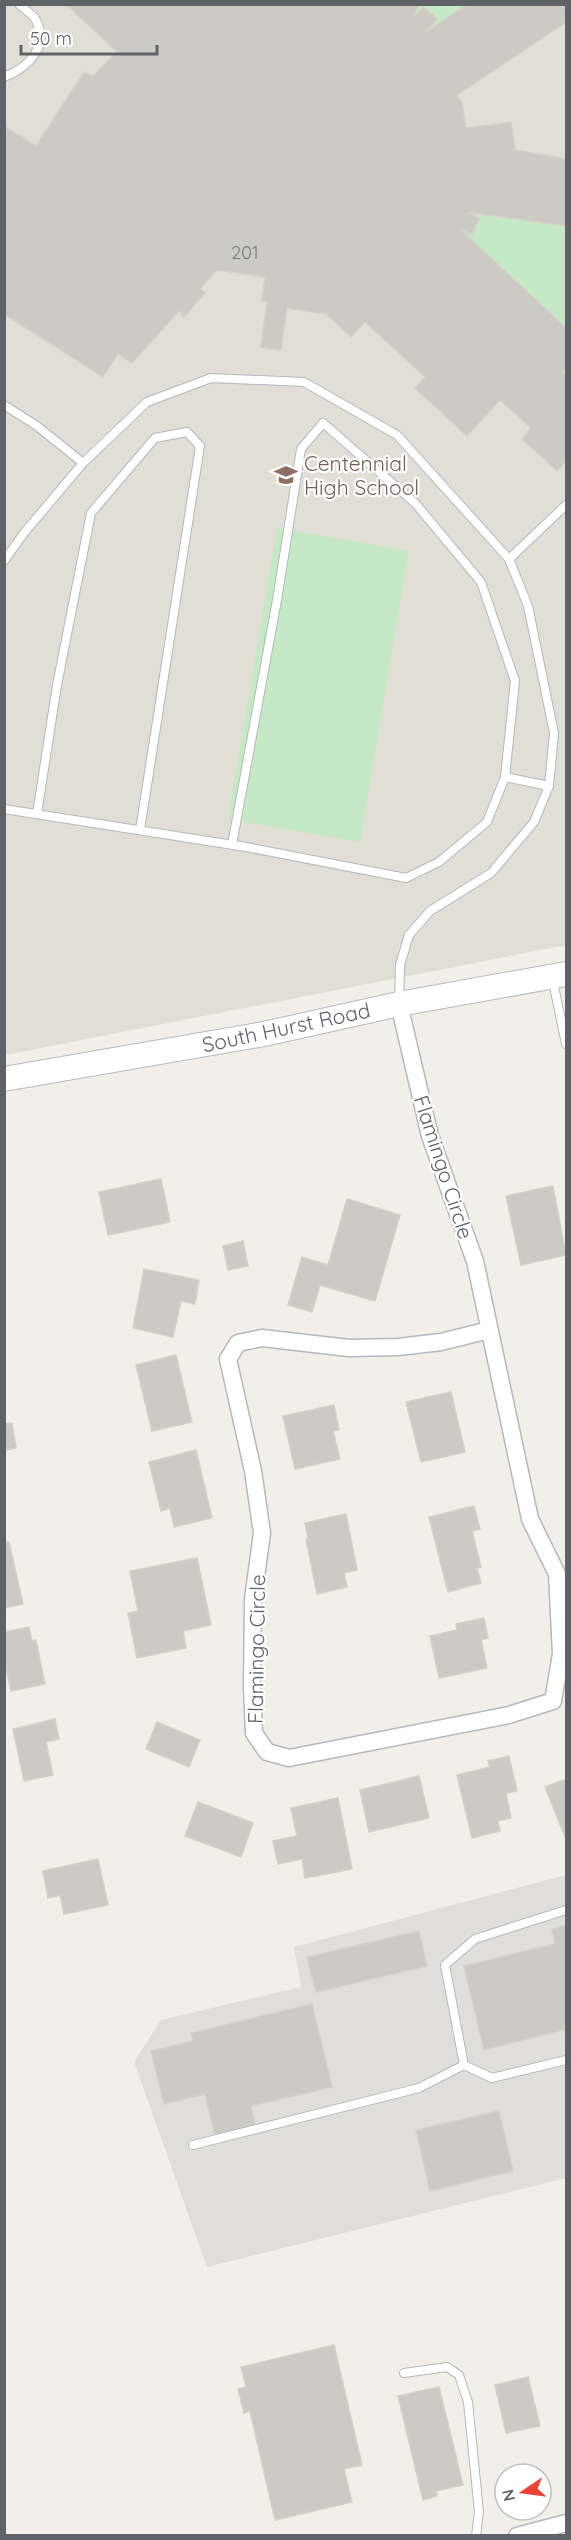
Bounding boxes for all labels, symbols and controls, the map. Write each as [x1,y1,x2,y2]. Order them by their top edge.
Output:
scale bar [21,18,158,56]
text: 50 m [30,27,72,50]
house number: 201 [231,241,259,264]
place label: Centennial High School [304,450,419,500]
school or university icon: Centennial High School [273,462,299,488]
street label: South Hurst Road [200,996,372,1058]
street label: Flamingo Circle [409,1092,479,1242]
street label: Flamingo Circle [242,1574,270,1724]
north arrow [493,2462,553,2522]
text: N [497,2487,519,2503]

